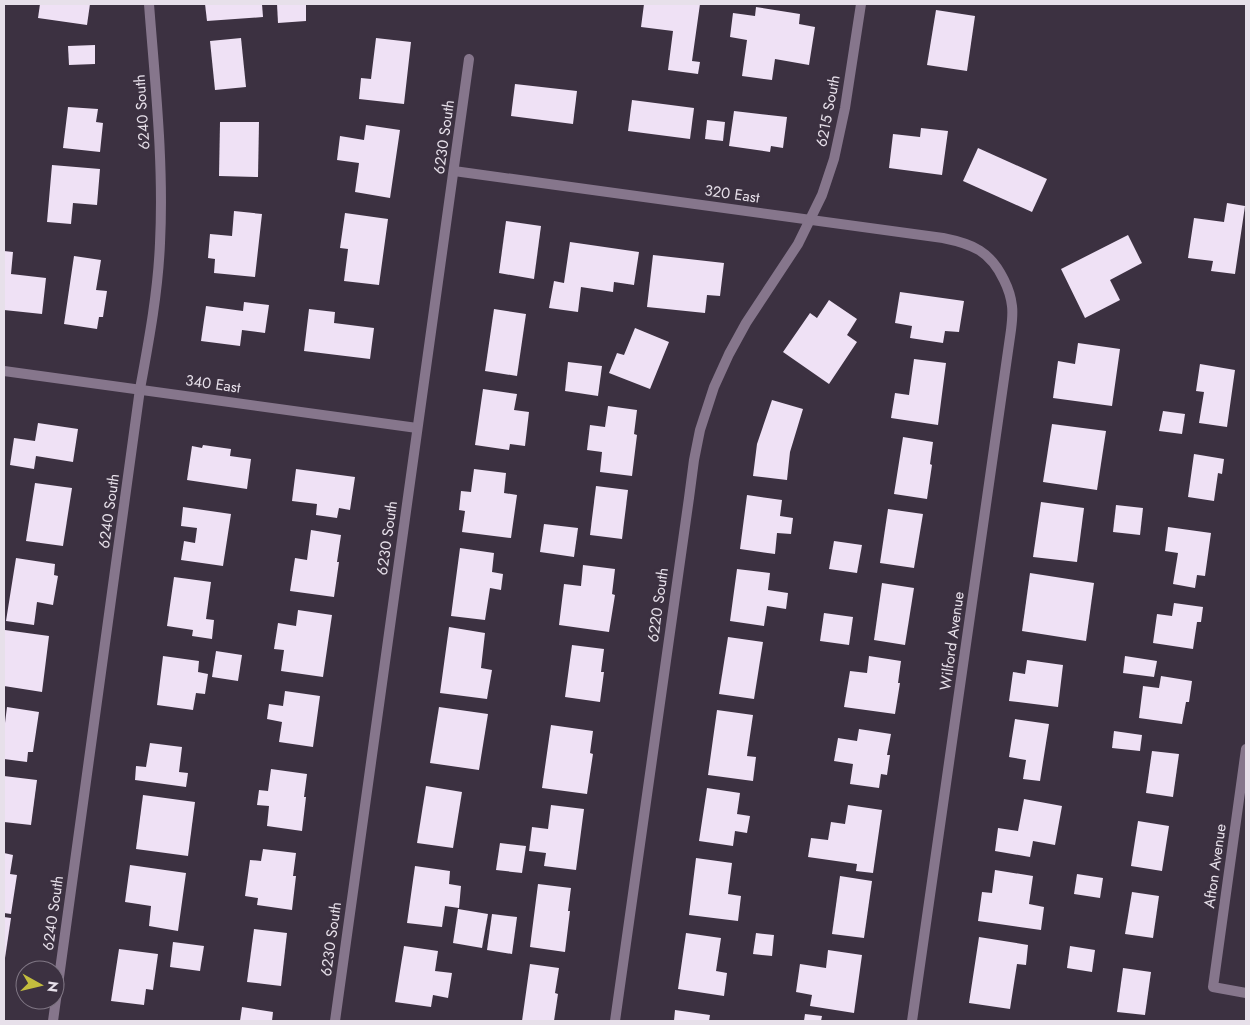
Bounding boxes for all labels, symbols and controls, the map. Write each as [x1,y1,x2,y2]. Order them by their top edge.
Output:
street label: 6215 South [810,73,846,149]
street label: 6240 South [128,74,156,150]
street label: 6230 South [428,99,460,175]
street label: 320 East [703,179,761,209]
street label: 340 East [184,369,242,399]
street label: 6240 South [93,472,125,550]
street label: 6230 South [371,500,403,576]
street label: 6220 South [642,566,674,644]
street label: Wilford Avenue [934,590,970,692]
street label: Afton Avenue [1198,822,1232,910]
street label: 6240 South [37,874,69,952]
street label: 6230 South [315,901,347,977]
north arrow [15,960,65,1010]
text: N [42,980,64,994]

